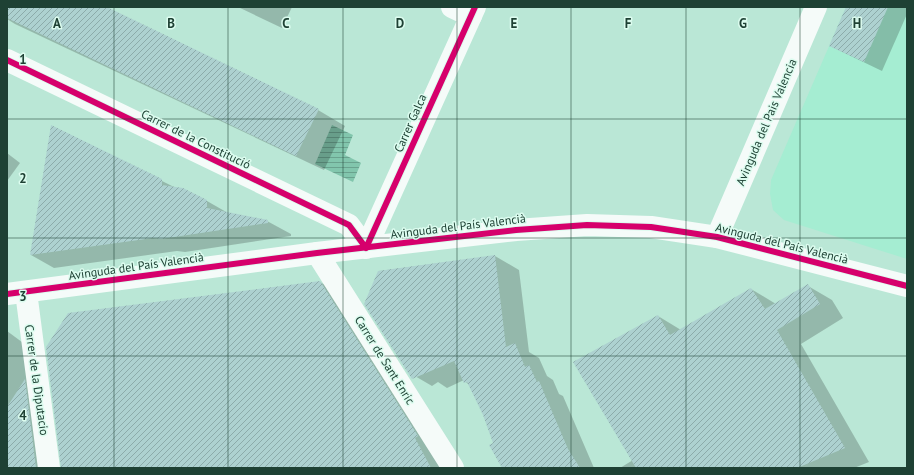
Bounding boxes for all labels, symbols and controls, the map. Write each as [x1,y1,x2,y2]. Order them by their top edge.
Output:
text: A [53,15,61,32]
text: B [167,15,175,32]
text: C [282,15,290,32]
text: D [396,15,404,32]
text: E [511,15,518,32]
text: F [625,15,632,32]
text: G [739,15,747,32]
text: H [853,15,861,32]
text: 1 [19,51,27,68]
street label: Avinguda del Pais Valencia [732,56,800,188]
street label: Carrer Galca [390,91,430,155]
street label: Carrer de la Constitució [139,106,253,172]
text: 2 [19,170,27,187]
street label: Avinguda del País Valencià [389,210,527,242]
street label: Avinguda del País Valencià [714,219,850,267]
street label: Avinguda del País Valencià [68,249,205,283]
text: 3 [19,288,27,305]
street label: Carrer de Sant Enric [352,313,419,408]
street label: Carrer de la Diputacio [22,324,52,436]
text: 4 [19,407,27,424]

